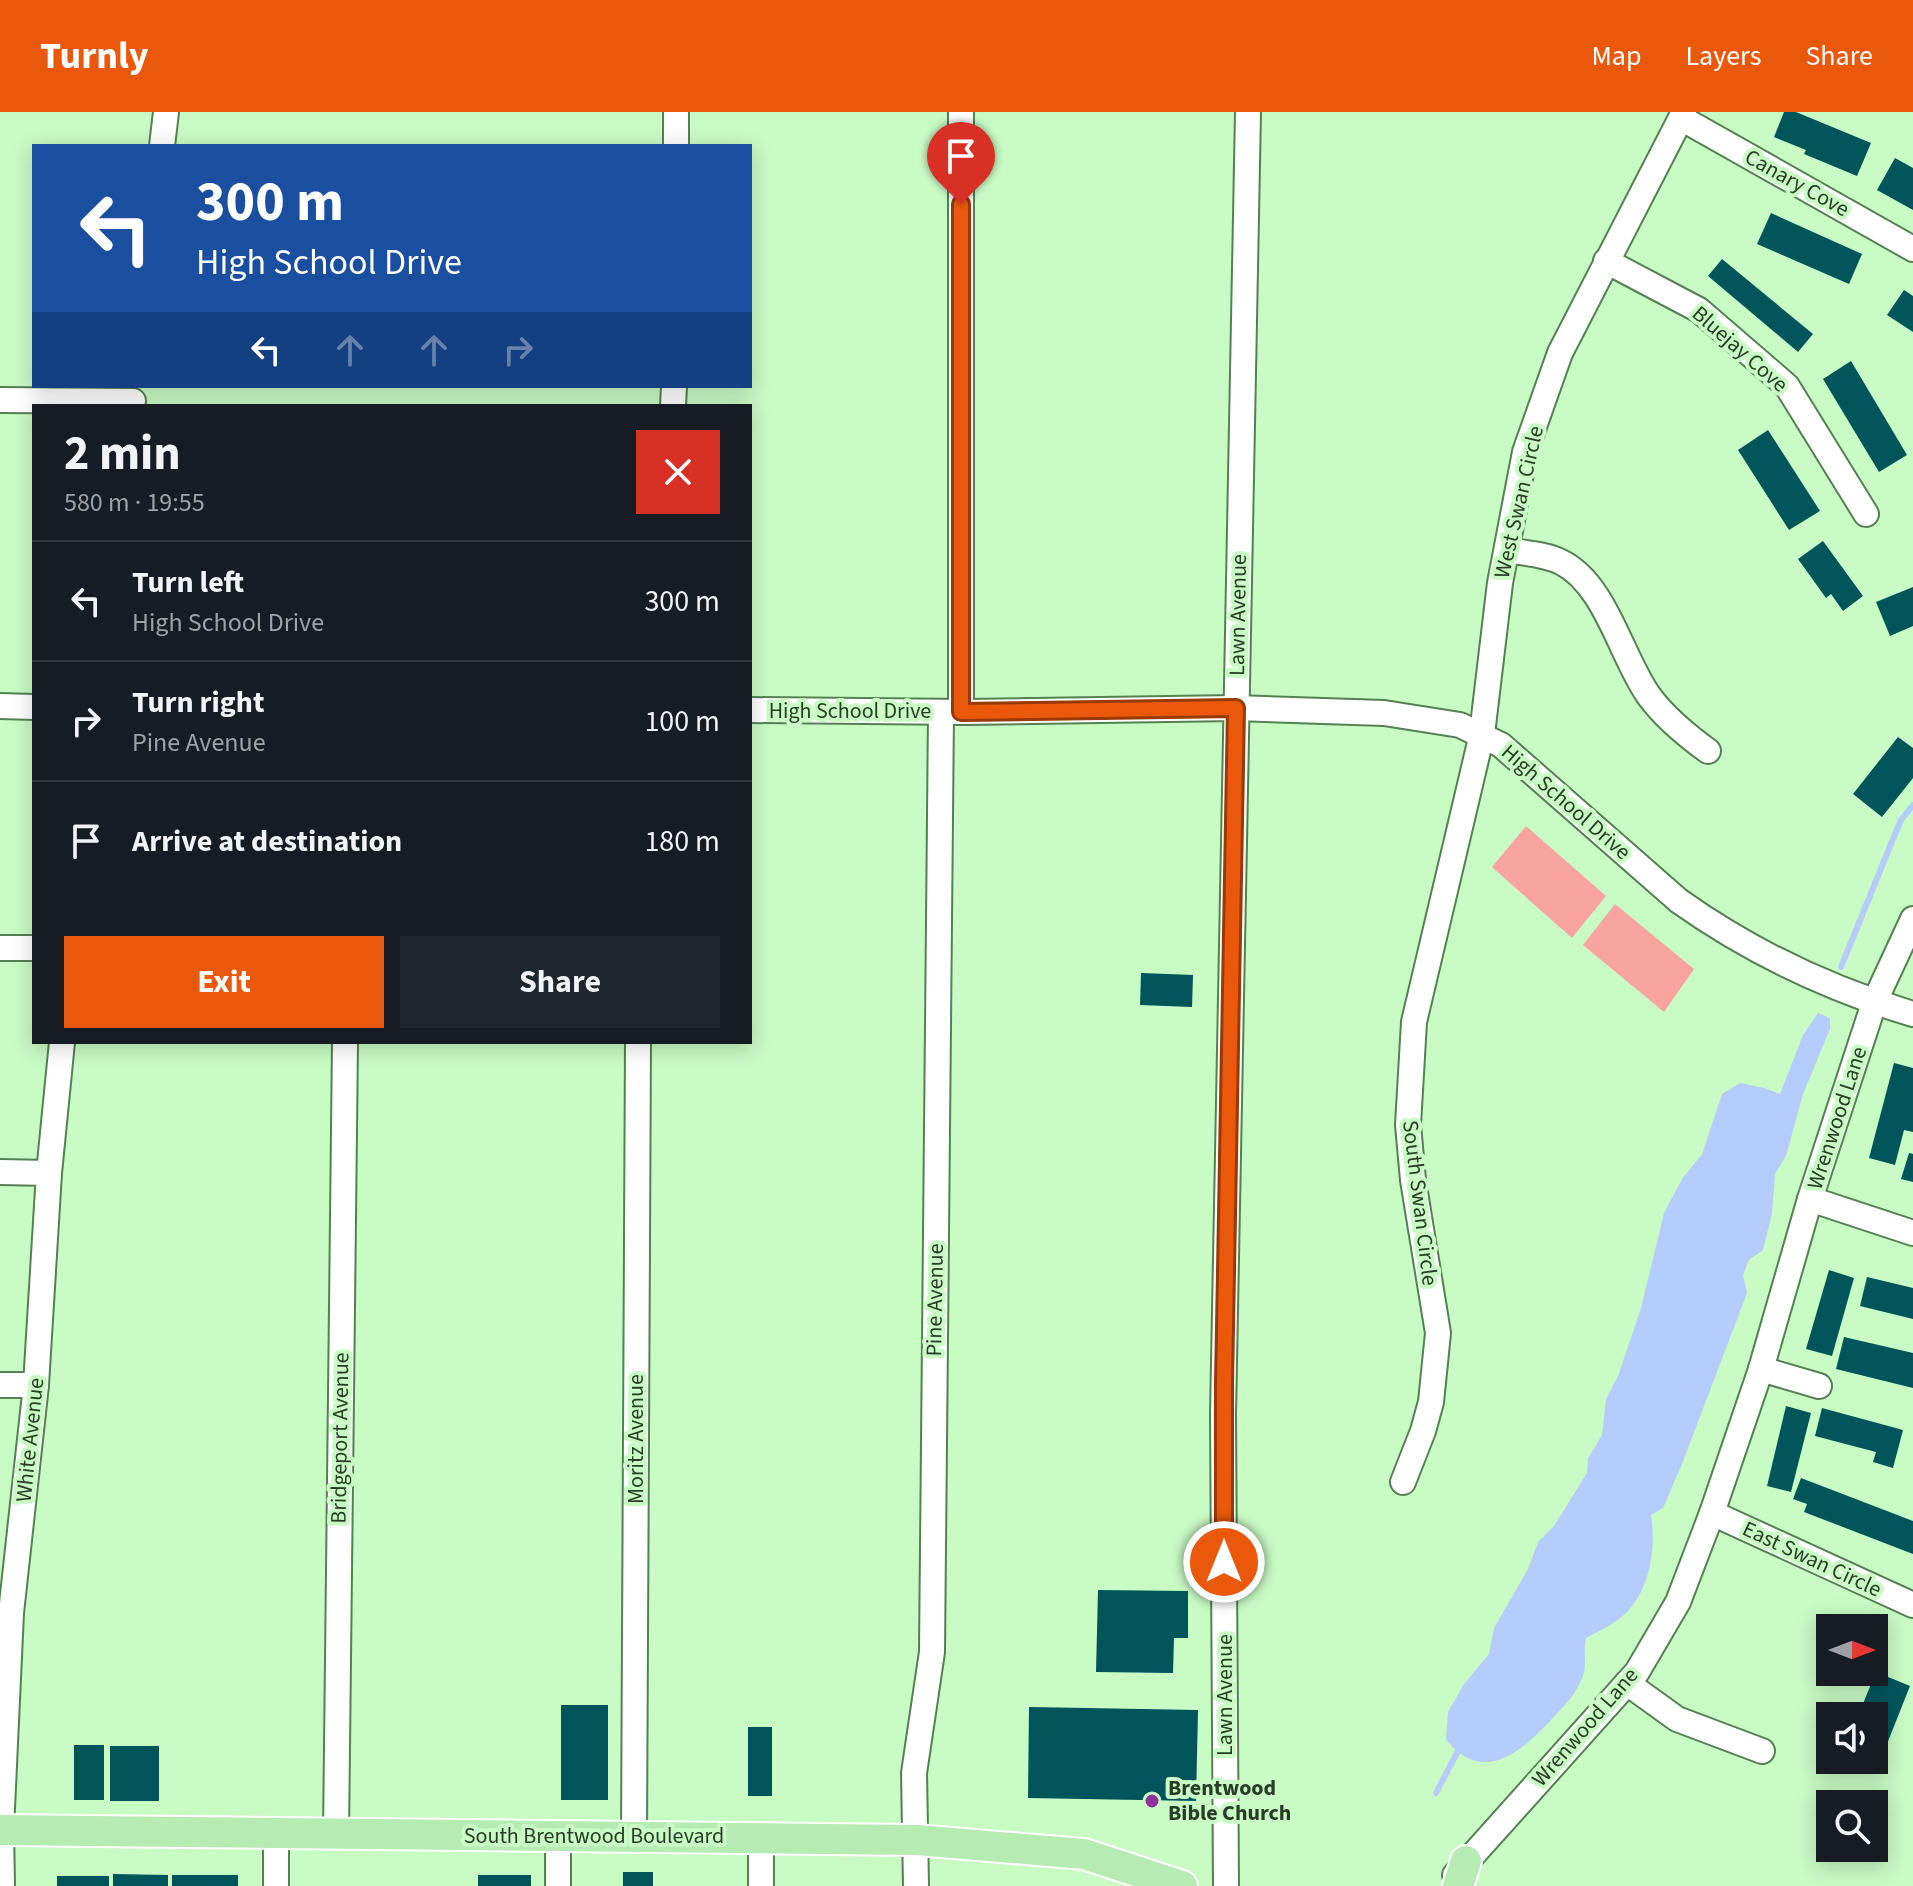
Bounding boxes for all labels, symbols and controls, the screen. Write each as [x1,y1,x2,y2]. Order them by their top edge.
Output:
text: Turnly [40,29,149,83]
text: Map [1591,36,1641,76]
text: Layers [1685,36,1761,76]
text: Share [1805,36,1873,76]
pin [927,122,995,204]
icon: arrive [939,134,983,178]
street label: Canary Cove [1739,141,1855,225]
text: 300 m [196,163,344,242]
icon: left [64,176,168,280]
text: High School Drive [196,237,462,288]
street label: Bluejay Cove [1685,298,1795,400]
icon: left [244,328,288,372]
icon: ahead [328,328,372,372]
icon: ahead [412,328,456,372]
icon: right [496,328,540,372]
text: 2 min [64,420,181,488]
street label: West Swan Circle [1486,423,1552,581]
button: close [636,430,720,514]
text: 580 m · 19:55 [64,484,205,521]
street label: Lawn Avenue [1221,554,1255,676]
text: Turn left [132,561,244,604]
icon: left [64,579,108,623]
text: 300 m [644,580,720,623]
text: High School Drive [132,604,324,641]
text: Turn right [132,681,264,724]
street label: High School Drive [769,695,931,727]
icon: right [64,699,108,743]
text: 100 m [644,700,720,743]
text: Pine Avenue [132,724,266,761]
street label: High School Drive [1494,737,1638,867]
icon: arrive [64,819,108,863]
text: Arrive at destination [132,820,402,863]
text: 180 m [644,820,720,863]
button: Exit [64,936,384,1028]
button: Share [400,936,720,1028]
street label: Wrenwood Lane [1799,1042,1875,1194]
street label: South Swan Circle [1394,1119,1446,1288]
street label: Pine Avenue [918,1243,952,1357]
street label: Bridgeport Avenue [323,1352,357,1524]
street label: Moritz Avenue [620,1374,652,1504]
street label: White Avenue [8,1376,52,1504]
street label: East Swan Circle [1737,1513,1887,1605]
position arrow [1182,1520,1266,1604]
north arrow [1816,1614,1888,1686]
map controls [1816,1614,1888,1862]
street label: Lawn Avenue [1209,1634,1241,1756]
street label: Wrenwood Lane [1524,1660,1646,1794]
button: sound [1816,1702,1888,1774]
place label: Brentwood Bible Church [1168,1772,1291,1829]
button: search [1816,1790,1888,1862]
marker: Brentwood Bible Church [1143,1792,1161,1810]
street label: South Brentwood Boulevard [464,1820,724,1852]

